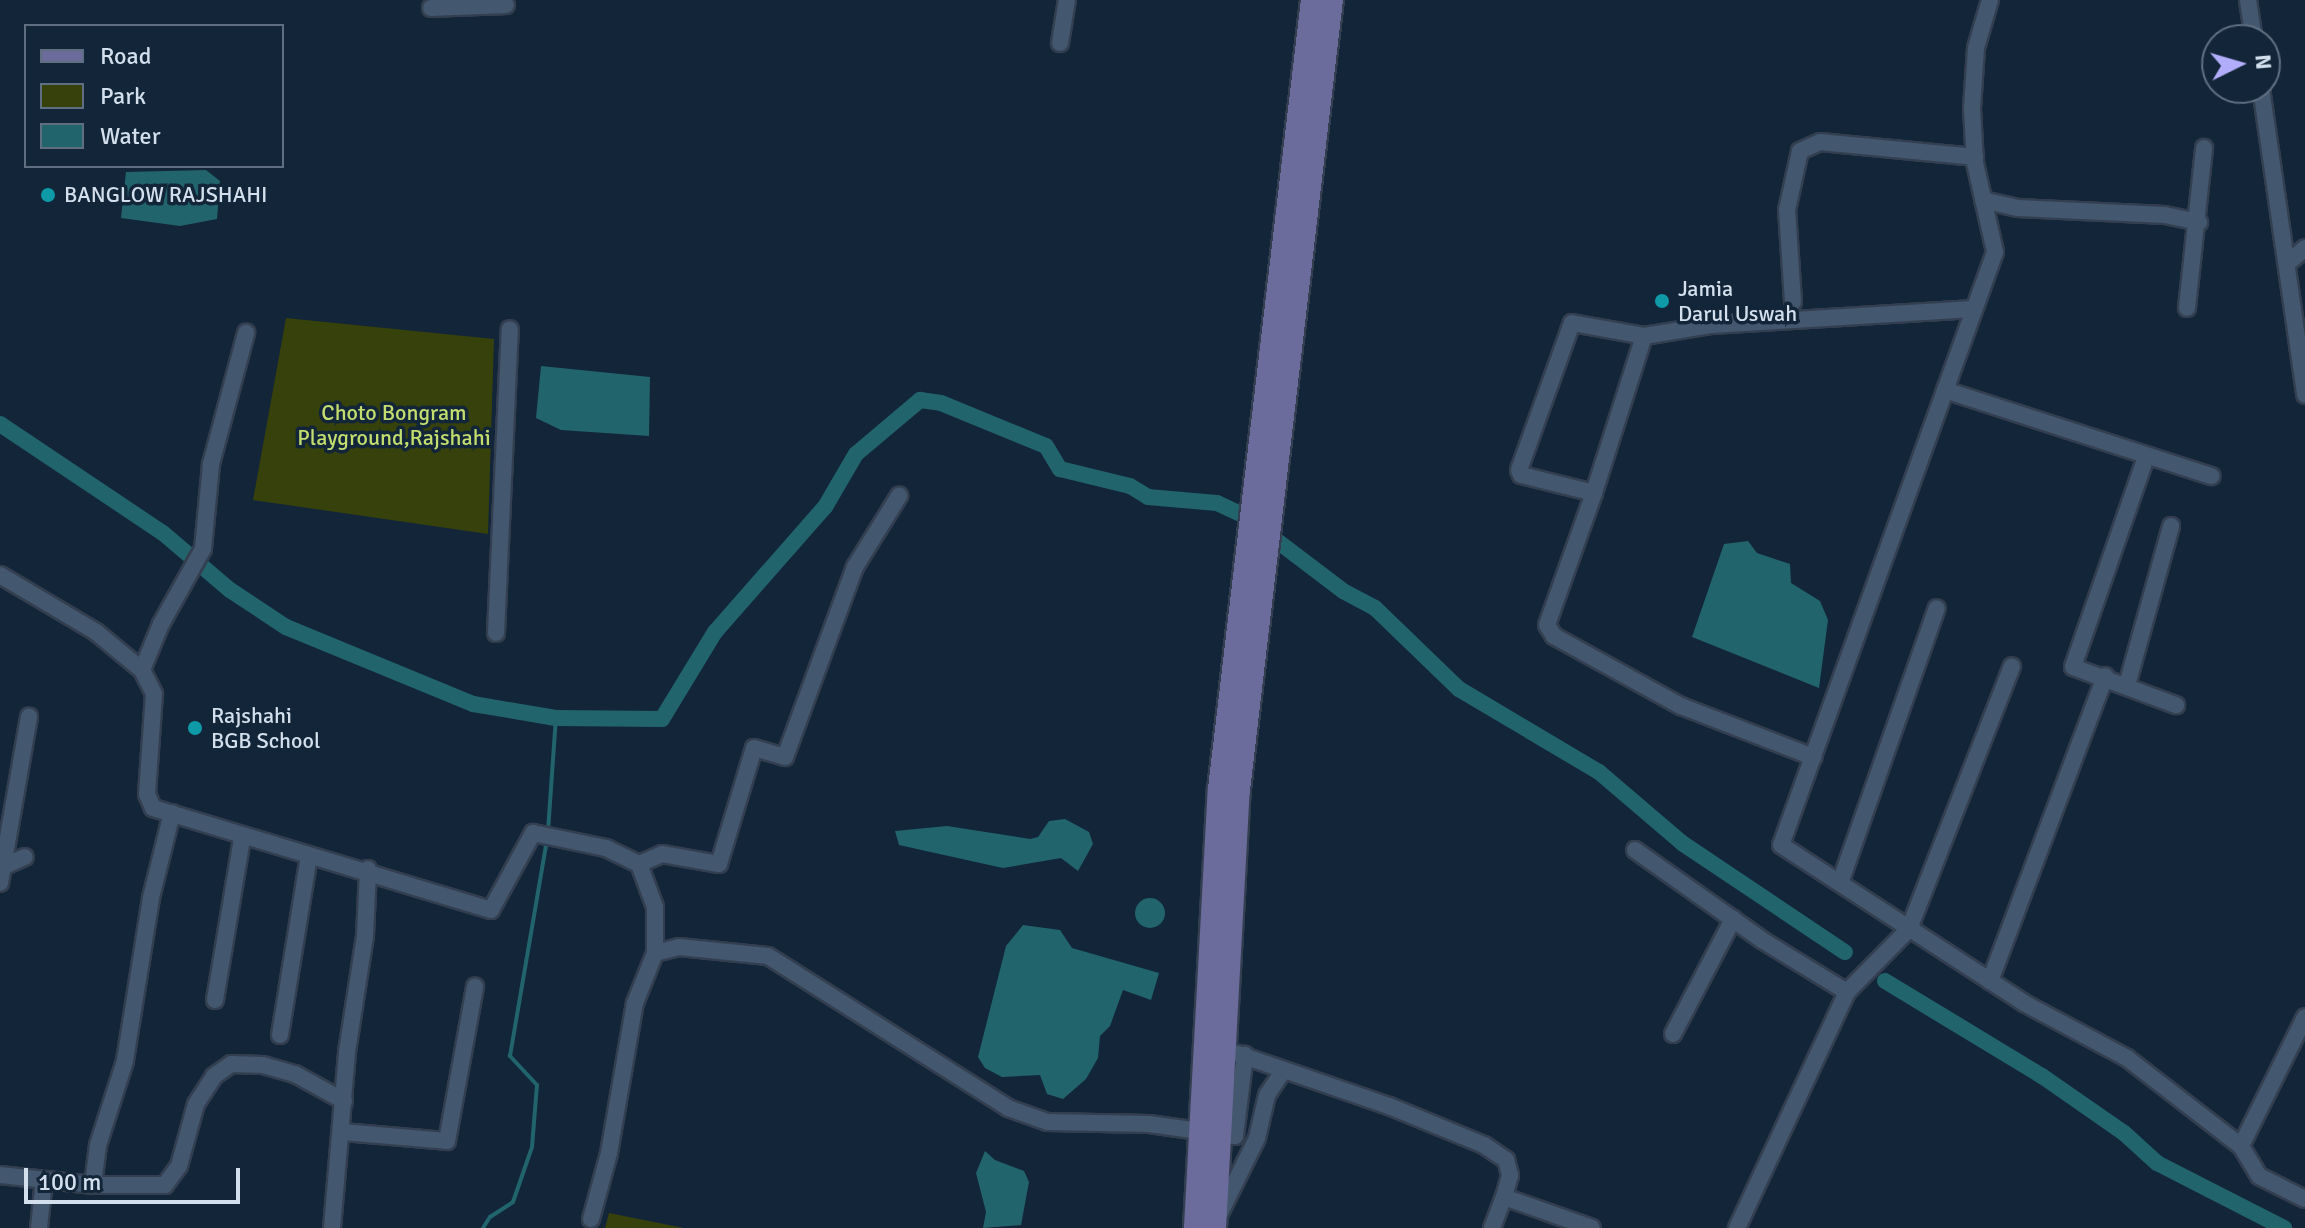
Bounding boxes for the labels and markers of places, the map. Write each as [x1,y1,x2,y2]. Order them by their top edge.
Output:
place label: BANGLOW RAJSHAHI [64,182,267,208]
marker: BANGLOW RAJSHAHI [39,186,57,204]
place label: Jamia Darul Uswah [1678,275,1797,326]
marker: Jamia Darul Uswah [1653,292,1671,310]
place label: Rajshahi BGB School [211,702,320,754]
marker: Rajshahi BGB School [186,719,204,737]

